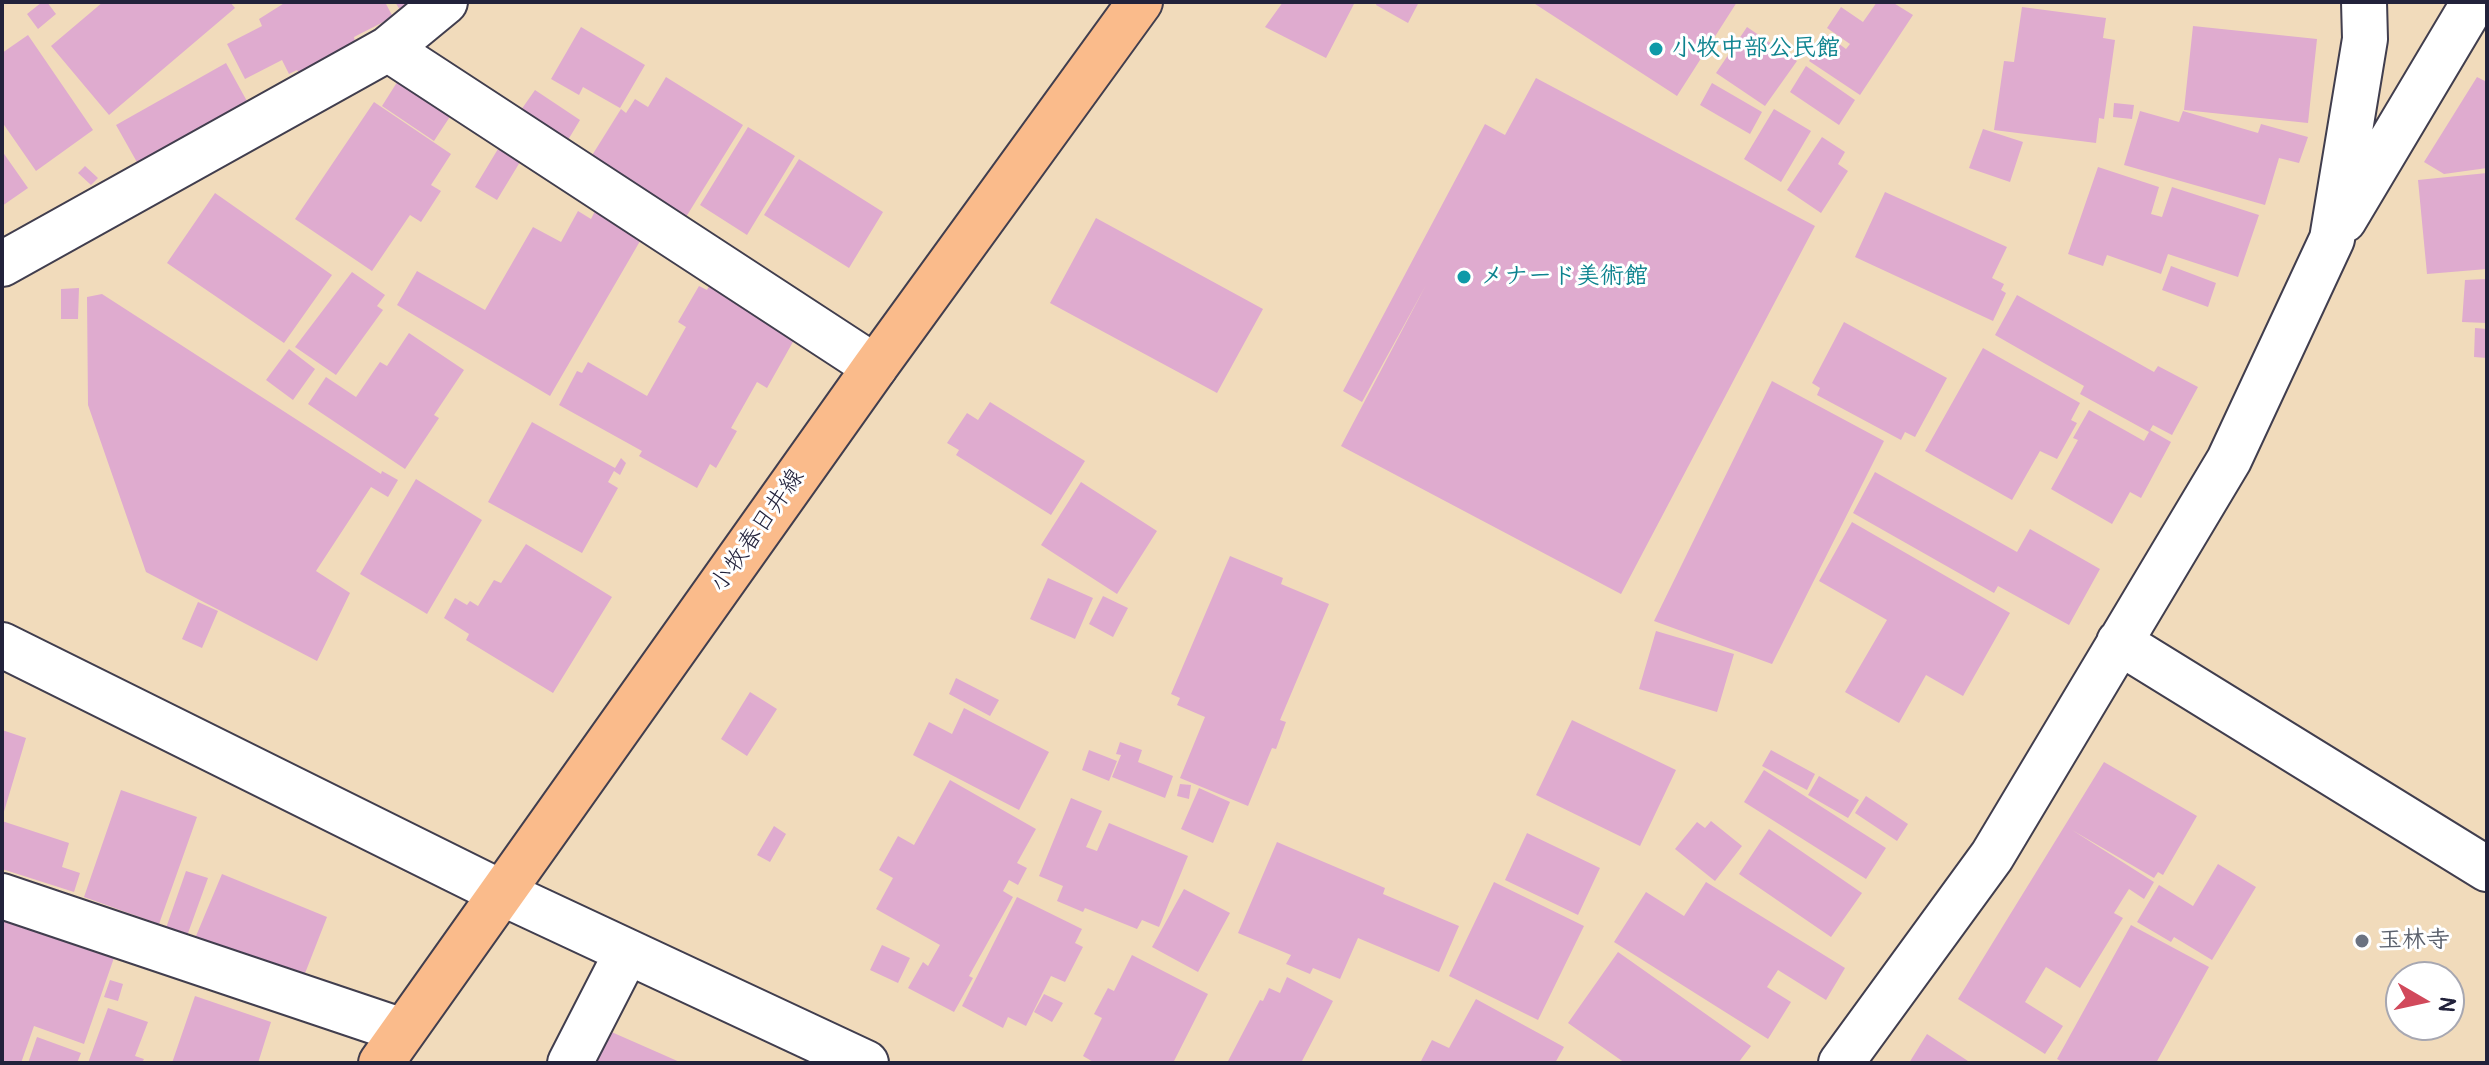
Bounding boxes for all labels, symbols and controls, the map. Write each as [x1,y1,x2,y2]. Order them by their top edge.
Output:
place label: 小牧中部公民館 [1672,35,1840,63]
marker: 小牧中部公民館 [1647,40,1665,58]
place label: メナード美術館 [1480,263,1648,291]
marker: メナード美術館 [1455,268,1473,286]
street label: 小牧春日井線 [705,464,811,598]
place label: 玉林寺 [2378,927,2450,955]
marker: 玉林寺 [2353,932,2371,950]
north arrow [2385,961,2465,1041]
text: N [2432,995,2462,1014]

